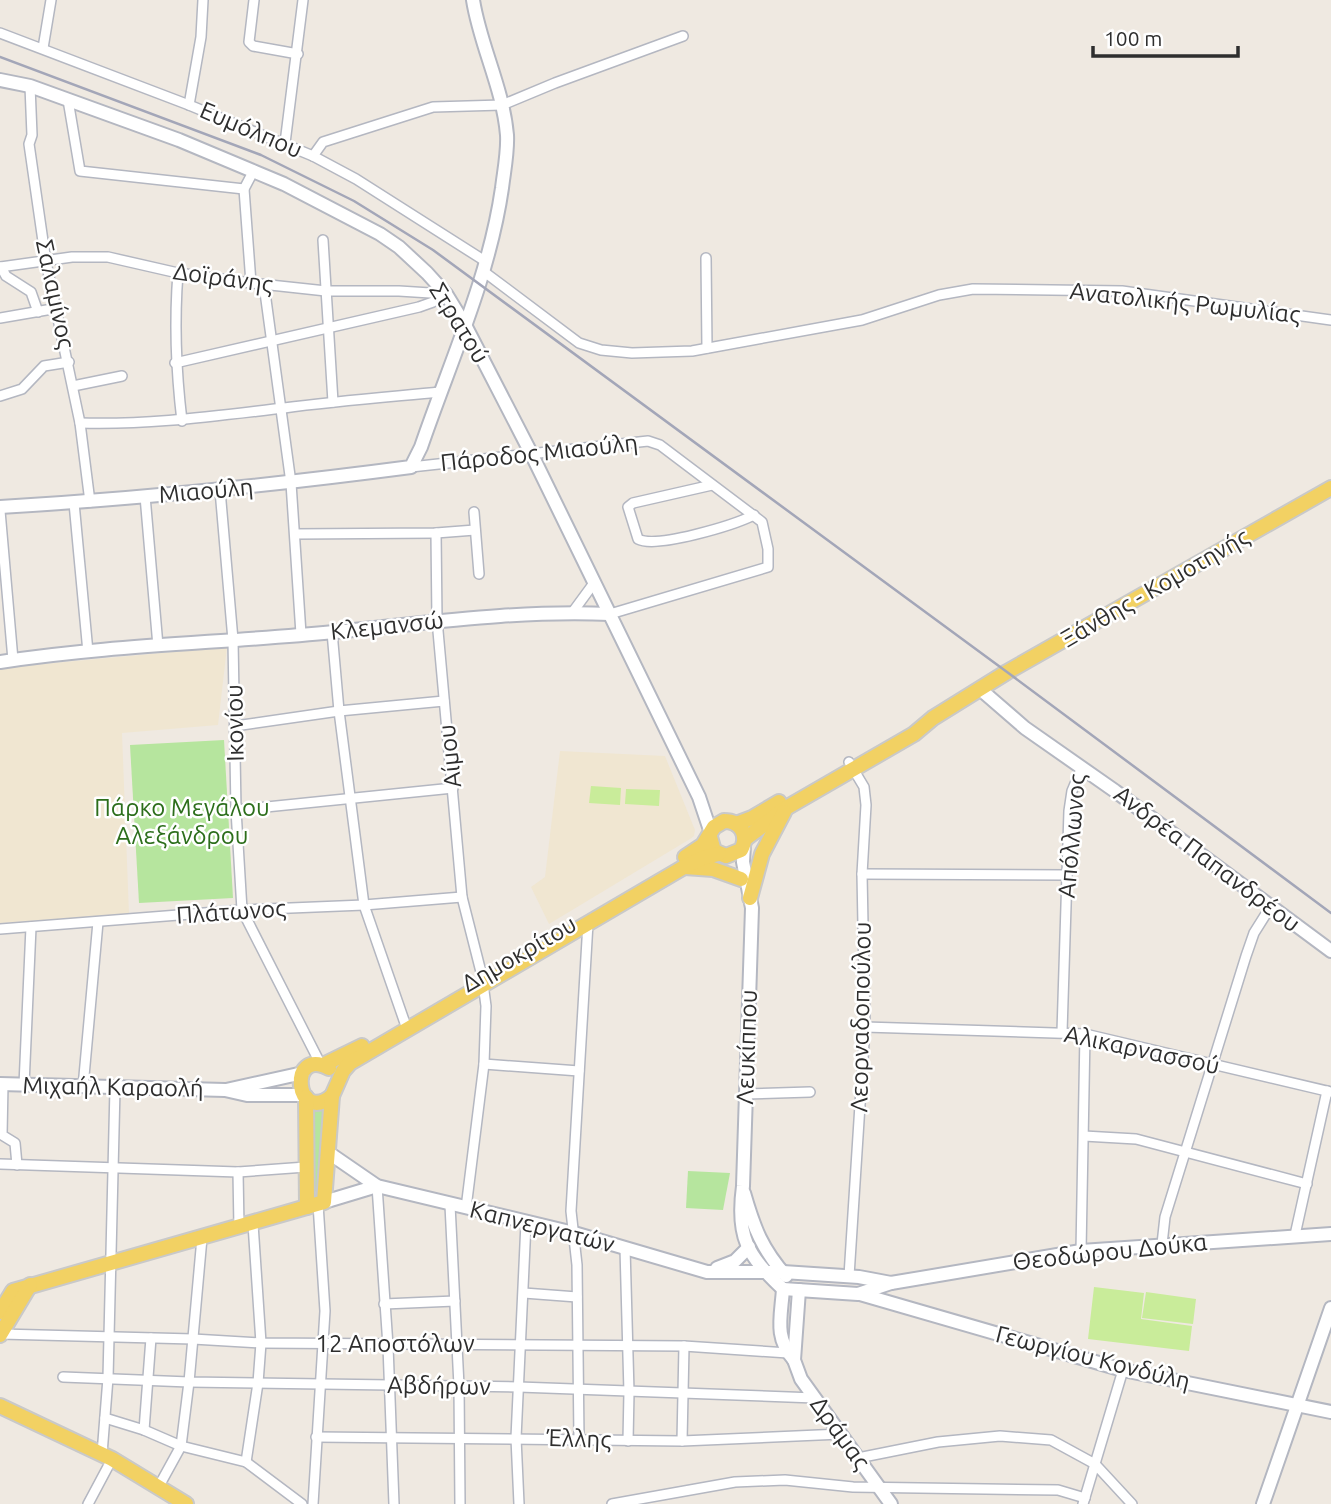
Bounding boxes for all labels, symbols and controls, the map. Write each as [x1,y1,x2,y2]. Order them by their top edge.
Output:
scale bar [1093,14,1238,58]
text: 100 m [1104,26,1162,50]
street label: Ευμόλπου [196,96,306,163]
street label: Σαλαμίνος [31,237,80,351]
street label: Δοϊράνης [172,257,275,298]
street label: Ανατολικής Ρωμυλίας [1069,277,1302,328]
street label: Στρατού [424,278,495,368]
street label: Πάροδος Μιαούλη [439,429,639,476]
street label: Μιαούλη [158,473,254,508]
street label: Ξάνθης - Κομοτηνής [1056,523,1253,652]
street label: Κλεμανσώ [329,606,445,645]
street label: Ικονίου [220,684,249,762]
street label: Αίμου [433,723,466,789]
street label: Απόλλωνος [1053,773,1090,899]
street label: Ανδρέα Παπανδρέου [1109,780,1305,937]
park label: Πάρκο Μεγάλου Αλεξάνδρου [94,794,270,849]
street label: Πλάτωνος [175,894,287,929]
street label: Δημοκρίτου [457,910,581,997]
street label: Λεορναδοπούλου [845,922,876,1112]
street label: Λευκίππου [731,989,762,1105]
street label: Αλικαρνασσού [1062,1020,1222,1079]
street label: Μιχαήλ Καραολή [22,1071,204,1102]
street label: Καπνεργατών [467,1195,618,1258]
street label: Θεοδώρου Δούκα [1011,1228,1209,1275]
street label: Γεωργίου Κονδύλη [993,1320,1193,1395]
street label: 12 Αποστόλων [315,1330,475,1357]
street label: Αβδήρων [387,1371,491,1400]
street label: Δράμας [805,1391,876,1474]
street label: Έλλης [545,1424,612,1453]

